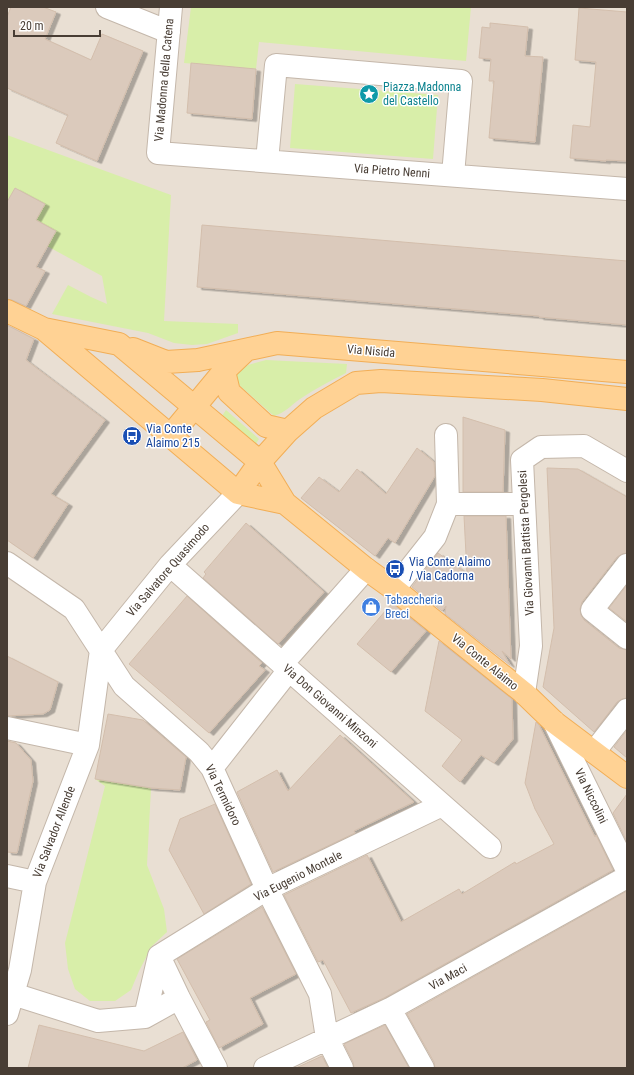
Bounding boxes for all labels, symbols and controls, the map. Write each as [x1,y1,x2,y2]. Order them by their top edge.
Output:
scale bar [14,12,100,38]
street label: Via Madonna della Catena [152,17,176,142]
text: 20 m [20,19,44,33]
place label: Piazza Madonna del Castello [383,80,462,108]
place icon: Piazza Madonna del Castello [358,83,380,105]
street label: Via Pietro Nenni [353,161,431,181]
street label: Via Nisida [346,342,396,360]
place label: Via Conte Alaimo 215 [146,422,200,450]
bus stop icon: Via Conte Alaimo 215 [121,425,143,447]
street label: Via Giovanni Battista Pergolesi [515,470,537,616]
street label: Via Salvatore Quasimodo [124,521,212,619]
place label: Via Conte Alaimo / Via Cadorna [409,555,491,583]
bus stop icon: Via Conte Alaimo / Via Cadorna [384,558,406,580]
place label: Tabaccheria Breci [385,593,443,621]
shop icon: Tabaccheria Breci [360,596,382,618]
street label: Via Conte Alaimo [449,631,521,693]
street label: Via Don Giovanni Minzoni [280,661,380,751]
street label: Via Termidoro [202,762,244,828]
street label: Via Niccolini [572,766,610,826]
street label: Via Salvador Allende [30,784,78,880]
street label: Via Eugenio Montale [252,848,345,904]
street label: Via Maci [427,961,469,993]

